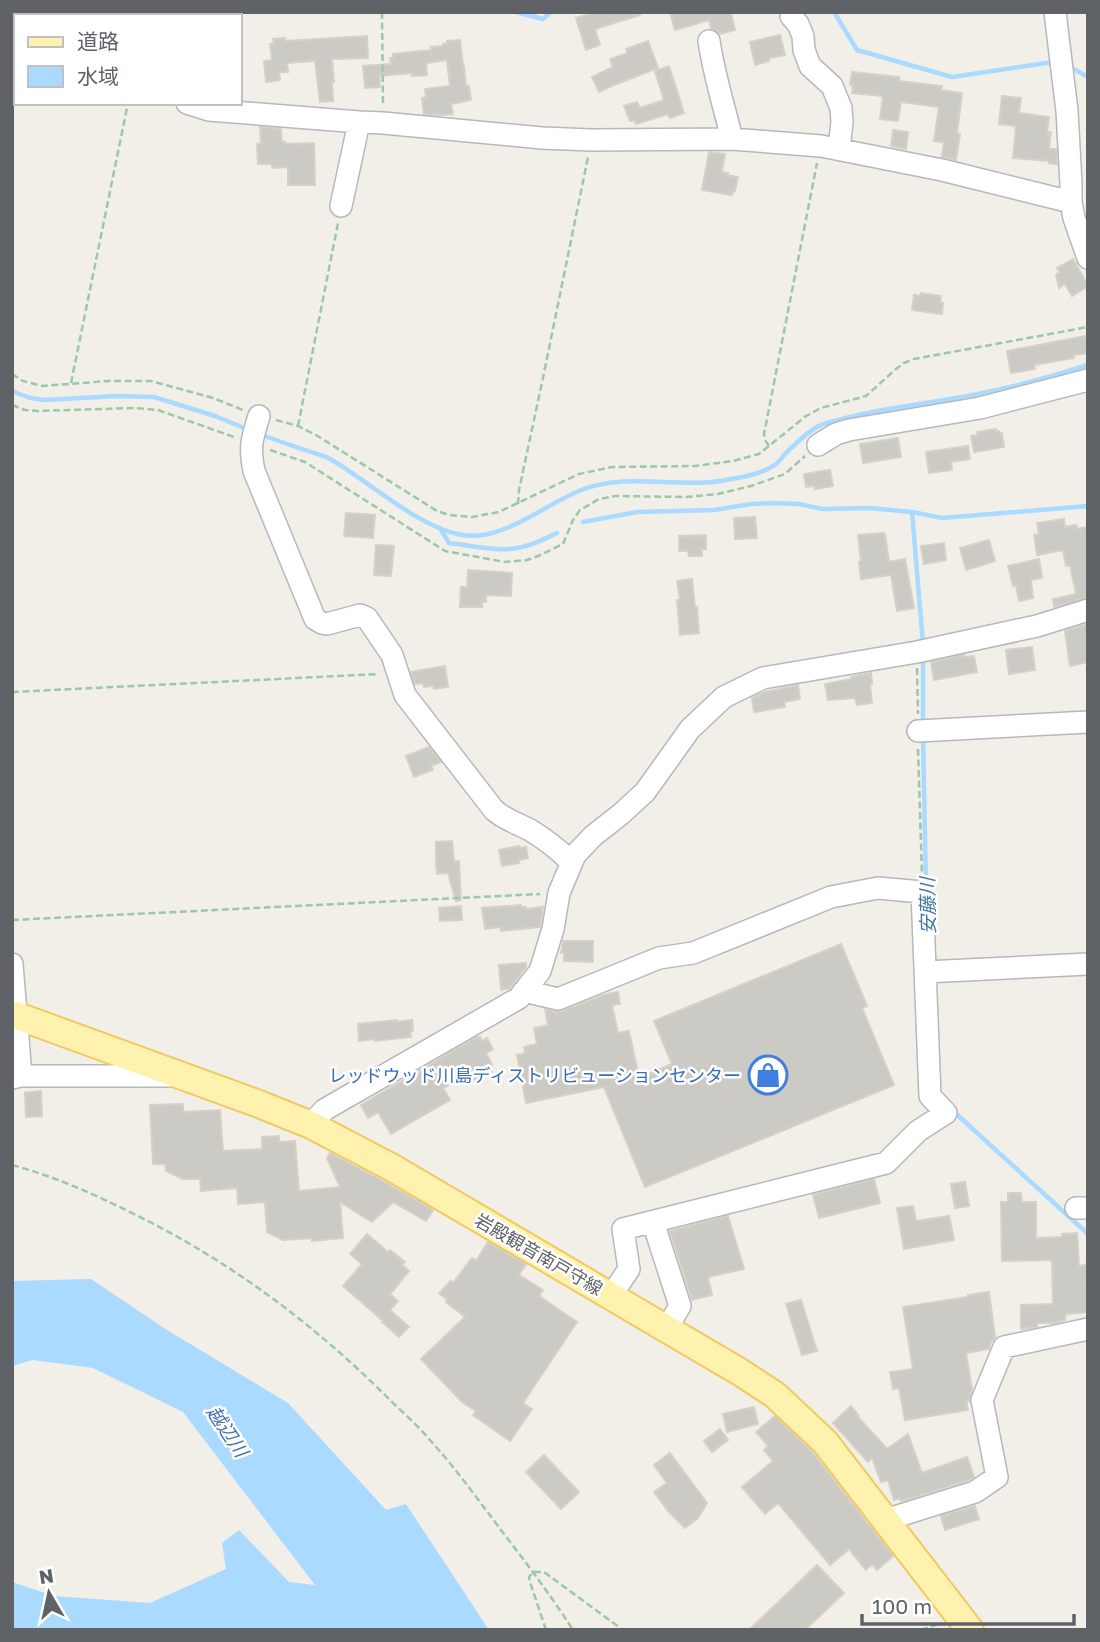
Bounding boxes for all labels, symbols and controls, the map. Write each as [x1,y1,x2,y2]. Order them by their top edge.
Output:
legend [14,14,242,105]
text: 道路 [77,28,119,54]
text: 水域 [77,63,119,89]
water label: 安藤川 [915,875,939,935]
shop icon: レッドウッド川島ディストリビューションセンター [747,1054,789,1096]
place label: レッドウッド川島ディストリビューションセンター [329,1064,741,1086]
street label: 岩殿観音南戸守線 [471,1208,607,1300]
water label: 越辺川 [203,1401,255,1463]
north arrow [14,1558,84,1628]
text: N [37,1563,55,1588]
scale bar [862,1582,1074,1626]
text: 100 m [872,1593,932,1619]

